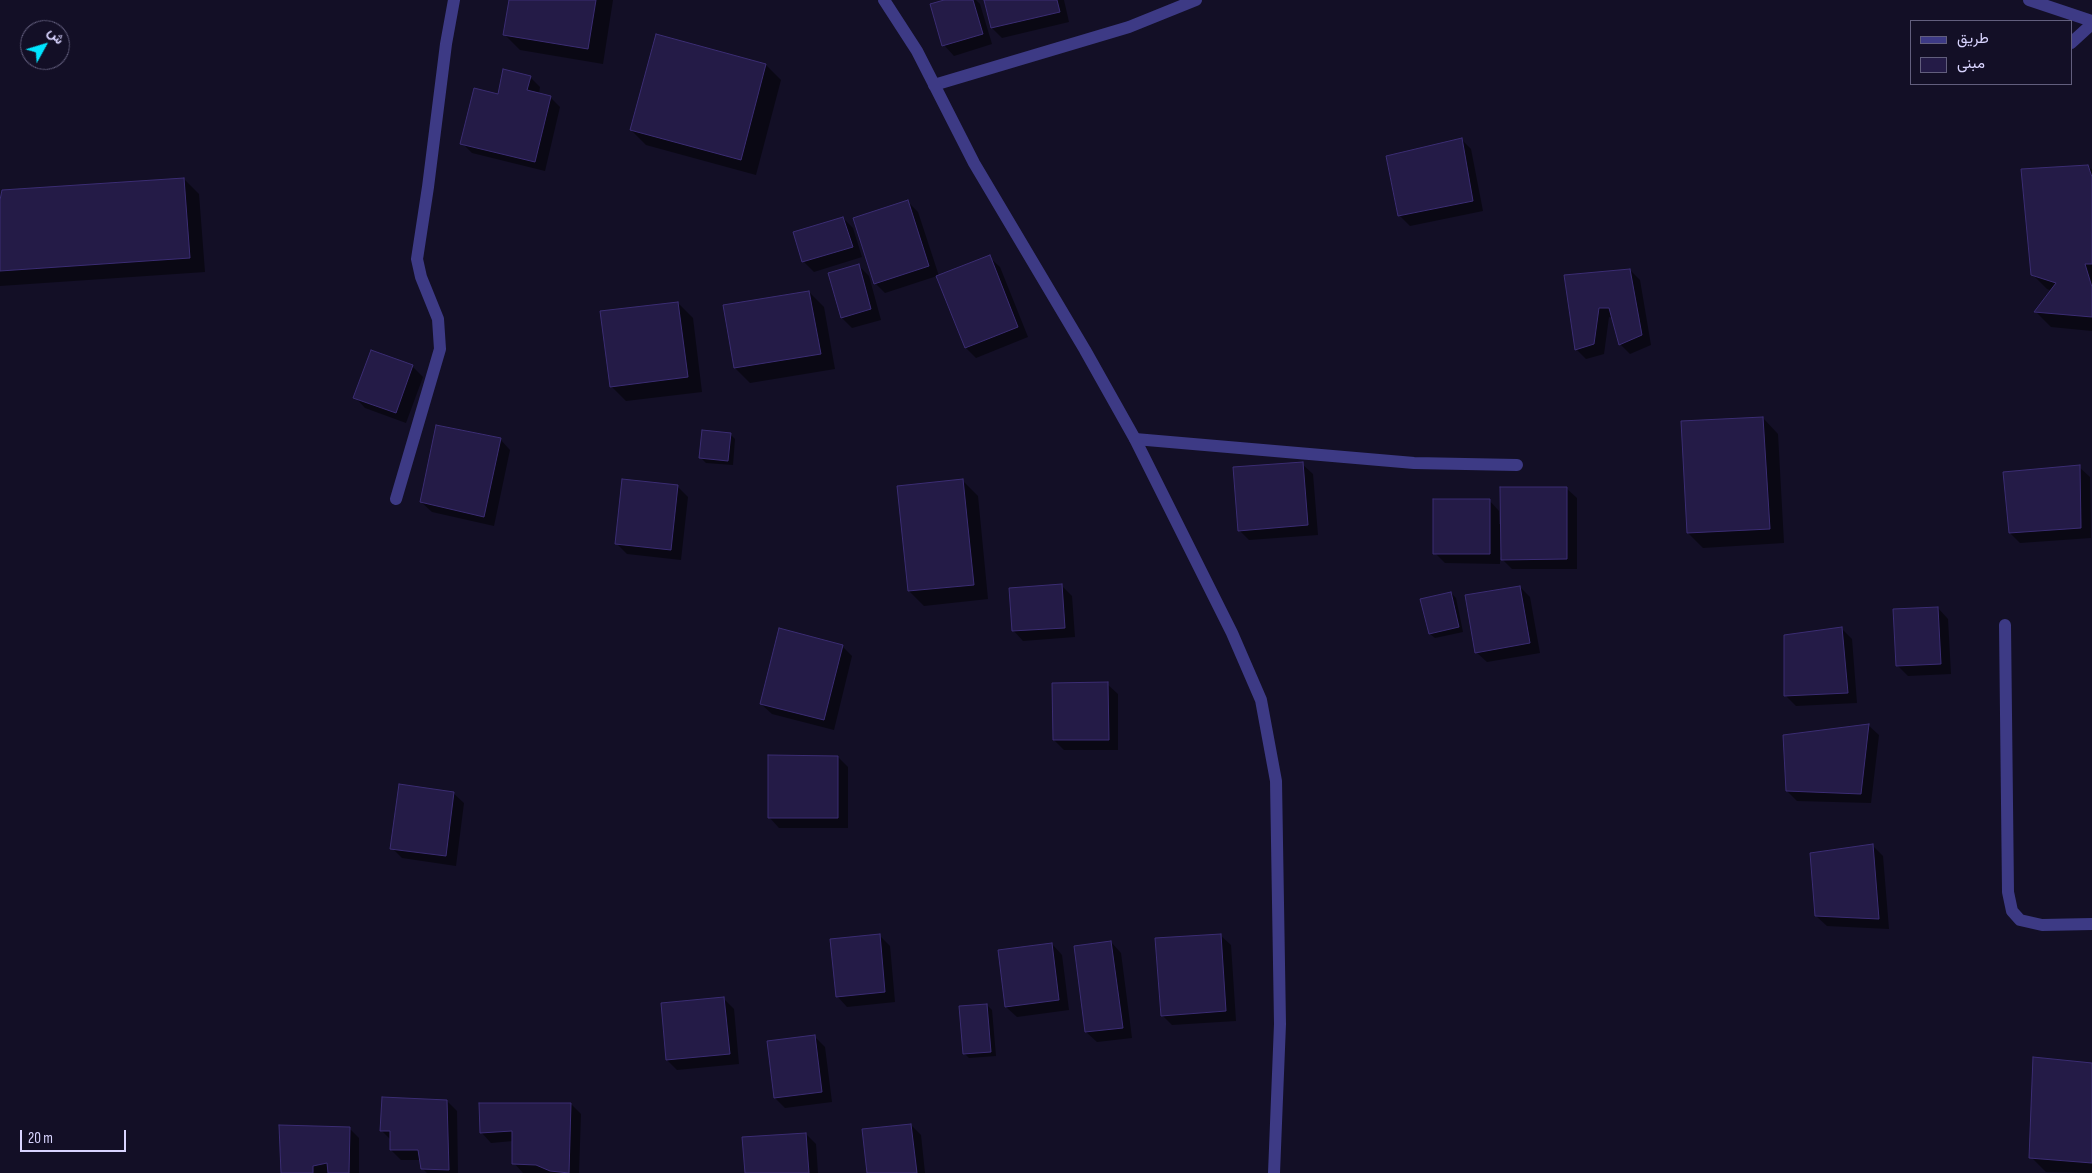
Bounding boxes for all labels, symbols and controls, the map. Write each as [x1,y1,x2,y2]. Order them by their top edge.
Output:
north arrow [20,20,70,70]
legend [1910,20,2072,85]
text: ش [44,24,68,48]
text: طريق [1957,29,1989,48]
text: مبنى [1957,54,1985,73]
scale bar [22,1120,129,1152]
text: 20 m [28,1129,53,1148]

